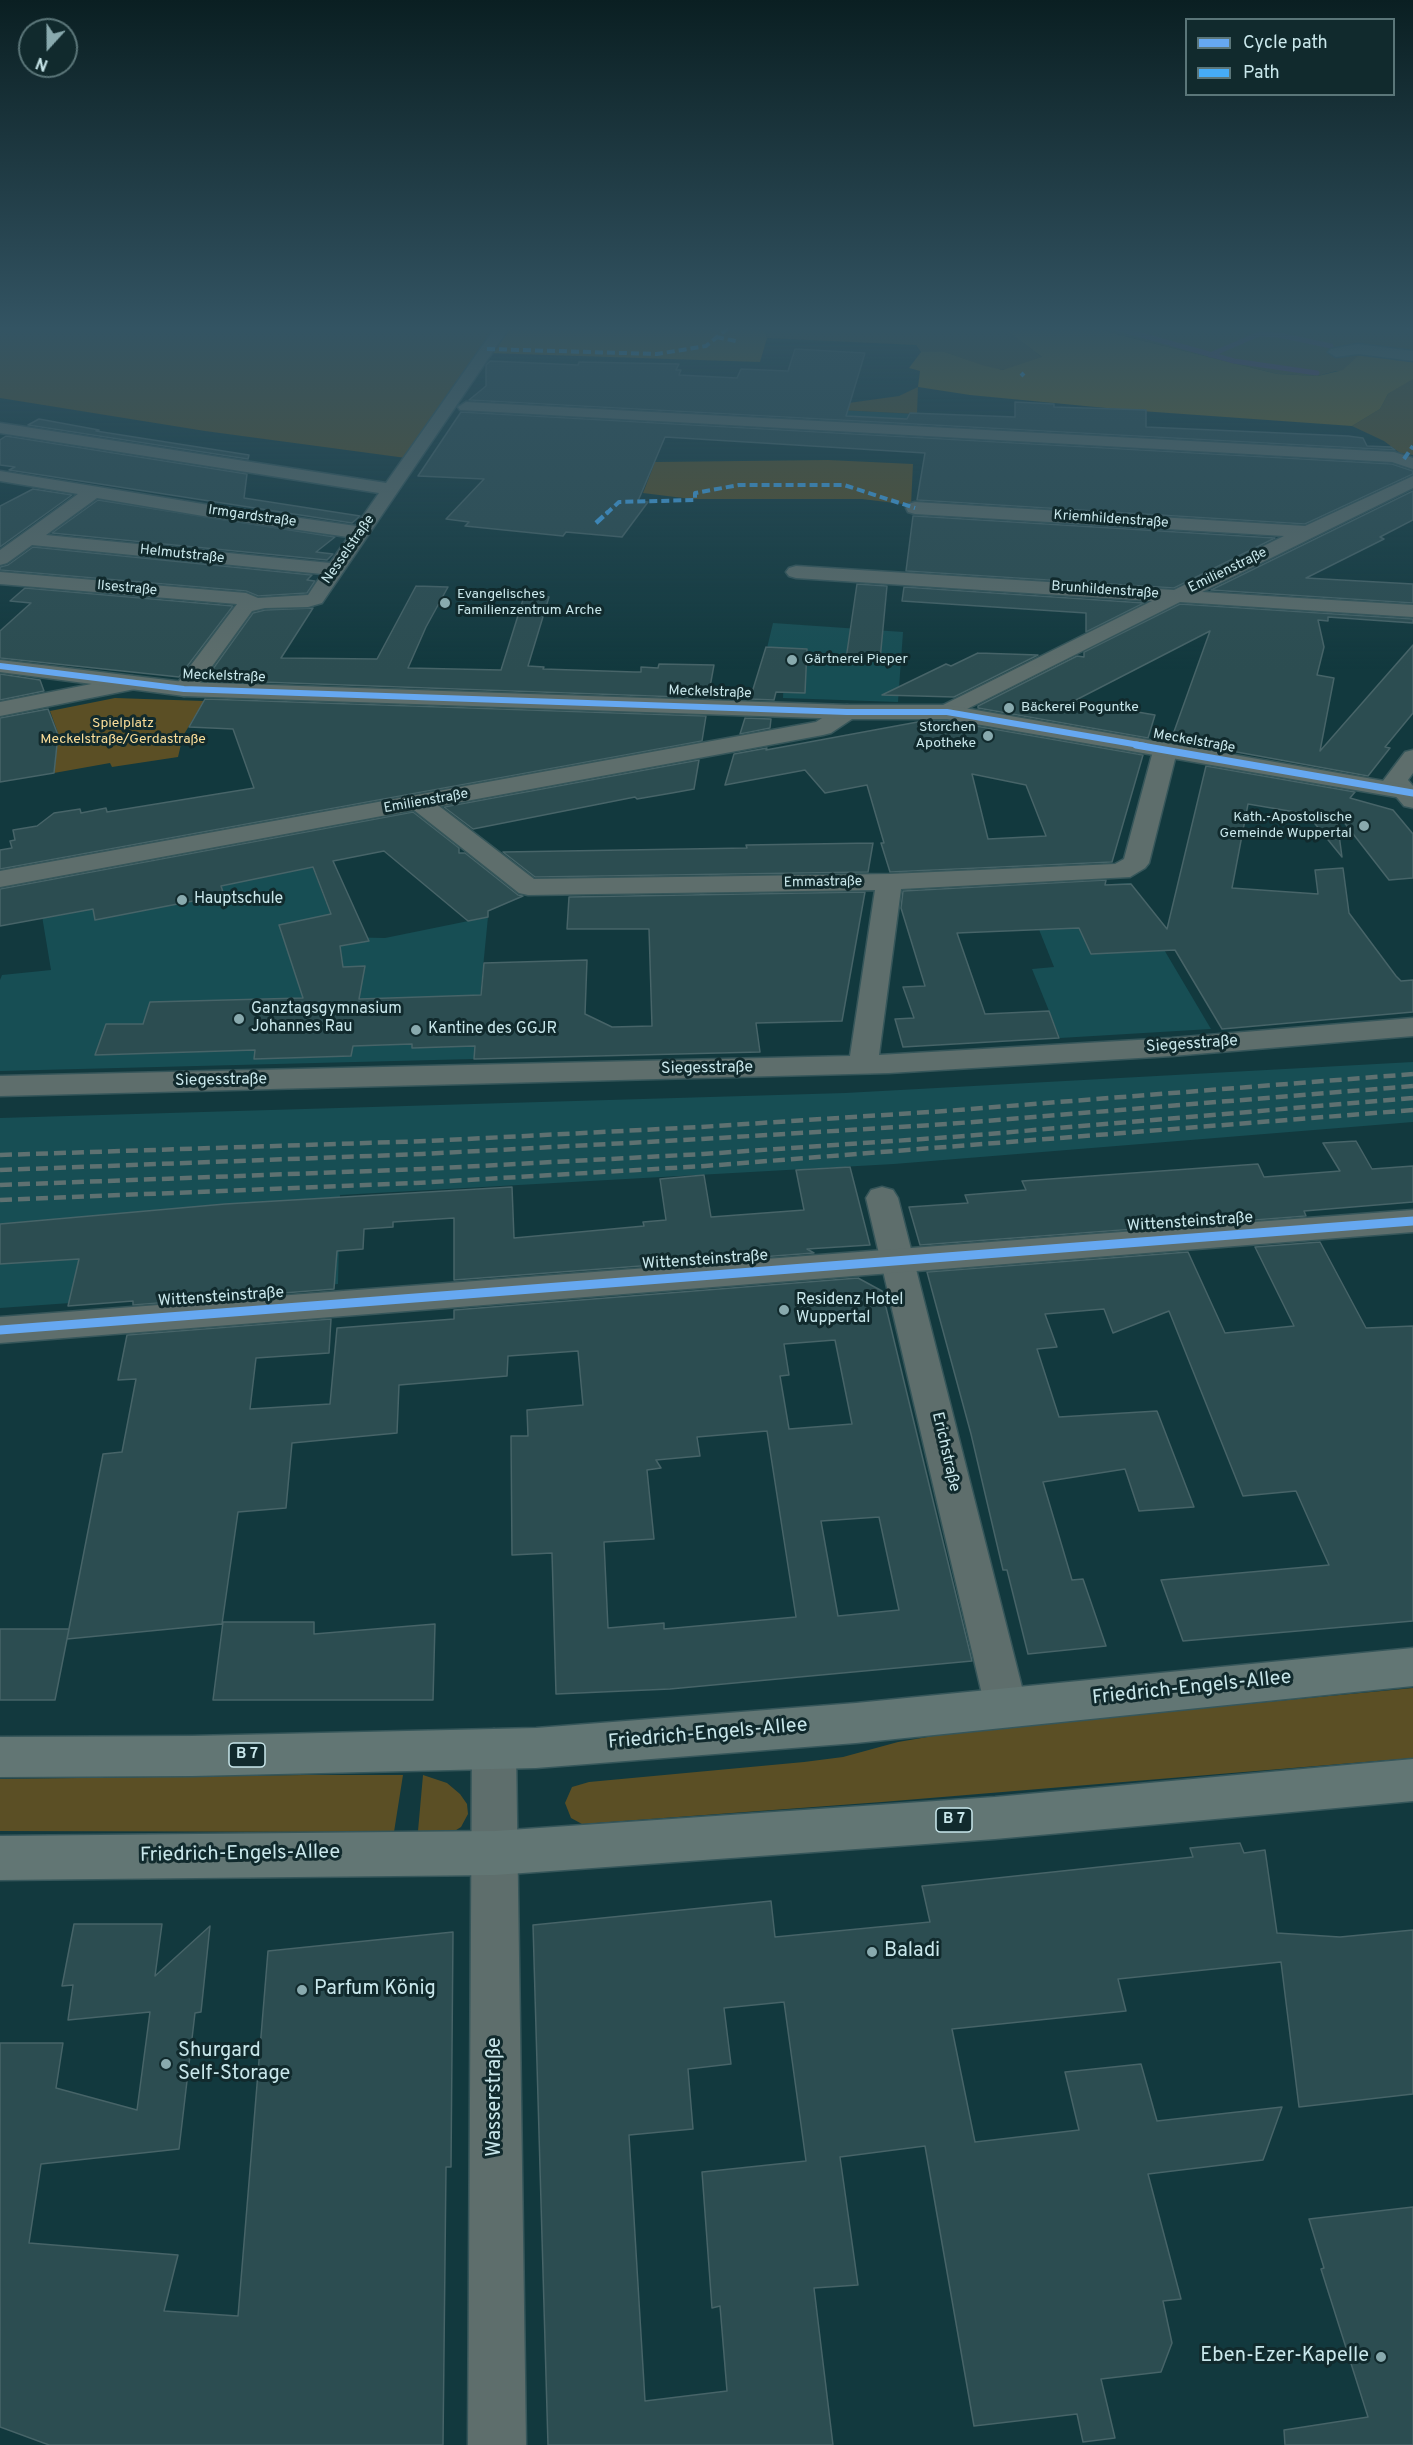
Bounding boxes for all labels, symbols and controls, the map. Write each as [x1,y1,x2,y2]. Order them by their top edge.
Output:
north arrow [18,18,78,78]
legend [1185,18,1395,96]
text: Cycle path [1243,32,1328,55]
text: N [33,52,51,74]
text: Path [1243,62,1280,85]
street label: Irmgardstraße [207,503,297,531]
street label: Kriemhildenstraße [1053,508,1169,532]
street label: Nesselstraße [319,512,379,588]
street label: Helmutstraße [139,542,225,568]
street label: Emilienstraße [1186,545,1270,597]
street label: Ilsestraße [96,578,158,600]
street label: Brunhildenstraße [1051,579,1159,603]
place label: Evangelisches Familienzentrum Arche [457,587,602,620]
marker: Evangelisches Familienzentrum Arche [438,596,452,610]
place label: Gärtnerei Pieper [804,652,908,668]
marker: Gärtnerei Pieper [785,653,799,667]
street label: Meckelstraße [182,667,266,687]
street label: Meckelstraße [668,683,752,703]
place label: Bäckerei Poguntke [1021,700,1139,716]
marker: Bäckerei Poguntke [1002,701,1016,715]
park label: Spielplatz Meckelstraße/Gerdastraße [40,716,206,748]
place label: Storchen Apotheke [916,720,976,752]
street label: Meckelstraße [1152,727,1236,757]
marker: Storchen Apotheke [981,729,995,743]
street label: Emilienstraße [382,786,470,818]
place label: Kath.-Apostolische Gemeinde Wuppertal [1220,810,1352,843]
marker: Kath.-Apostolische Gemeinde Wuppertal [1357,819,1371,833]
street label: Emmastraße [784,874,862,892]
place label: Hauptschule [194,890,283,910]
marker: Hauptschule [175,893,189,907]
place label: Ganztagsgymnasium Johannes Rau [251,1000,402,1038]
marker: Ganztagsgymnasium Johannes Rau [232,1012,246,1026]
place label: Kantine des GGJR [428,1020,557,1040]
marker: Kantine des GGJR [409,1023,423,1037]
street label: Siegesstraße [1145,1032,1239,1058]
street label: Siegesstraße [661,1059,753,1079]
street label: Siegesstraße [175,1071,267,1091]
street label: Wittensteinstraße [1126,1209,1254,1237]
street label: Wittensteinstraße [641,1247,769,1275]
street label: Wittensteinstraße [157,1284,285,1312]
place label: Residenz Hotel Wuppertal [796,1291,904,1329]
marker: Residenz Hotel Wuppertal [777,1303,791,1317]
street label: Erichstraße [927,1410,963,1494]
street label: Friedrich-Engels-Allee [1091,1667,1293,1711]
street label: Friedrich-Engels-Allee [607,1714,809,1756]
road number: B 7 [229,1743,265,1767]
road number: B 7 [936,1808,972,1832]
street label: Friedrich-Engels-Allee [140,1841,340,1869]
place label: Baladi [884,1940,940,1964]
marker: Baladi [865,1945,879,1959]
place label: Parfum König [314,1978,436,2002]
marker: Parfum König [295,1983,309,1997]
street label: Wasserstraße [484,2037,508,2157]
place label: Shurgard Self-Storage [178,2040,290,2087]
marker: Shurgard Self-Storage [159,2057,173,2071]
place label: Eben-Ezer-Kapelle [1200,2345,1369,2369]
marker: Eben-Ezer-Kapelle [1374,2350,1388,2364]

